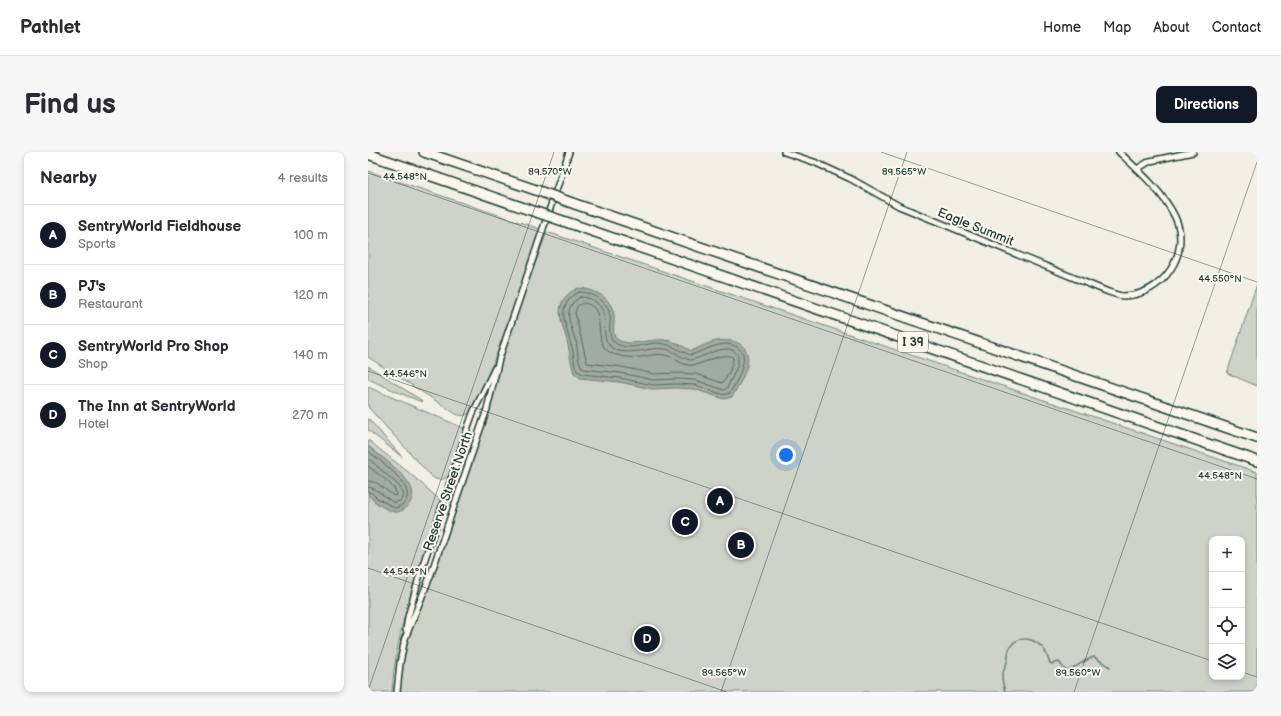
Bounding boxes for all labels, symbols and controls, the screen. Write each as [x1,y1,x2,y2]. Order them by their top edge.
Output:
text: Pathlet [20,16,81,39]
text: Home [1043,19,1081,36]
text: Map [1103,19,1131,36]
text: About [1153,19,1190,36]
text: Contact [1212,19,1261,36]
button: Directions [1156,86,1257,123]
text: Find us [24,88,116,121]
text: 89.570°W [528,166,572,178]
text: 89.565°W [882,166,926,178]
text: Nearby [40,168,97,188]
text: 4 results [278,170,328,186]
text: 44.548°N [383,171,427,183]
street label: Eagle Summit [935,204,1016,249]
text: SentryWorld Fieldhouse [78,217,241,236]
text: A [49,227,57,243]
text: 100 m [293,227,328,243]
text: Sports [78,236,116,252]
text: 44.550°N [1198,273,1242,285]
text: PJ's [78,277,106,296]
text: B [48,287,58,303]
text: 120 m [293,287,328,303]
text: Restaurant [78,296,143,312]
road number: I 39 [898,332,928,352]
text: SentryWorld Pro Shop [78,337,229,356]
text: C [48,347,58,363]
text: 140 m [293,347,328,363]
text: Shop [78,356,108,372]
text: 44.546°N [383,368,427,380]
text: The Inn at SentryWorld [78,397,235,416]
text: D [48,407,58,423]
text: 270 m [292,407,328,423]
text: Hotel [78,416,109,432]
street label: Reserve Street North [420,430,476,553]
your location [776,445,796,465]
text: 44.548°N [1198,470,1242,482]
pin: A [707,486,733,516]
pin: C [672,507,698,537]
pin: B [728,530,754,560]
map controls [1209,536,1245,680]
button: + [1209,536,1245,572]
text: 44.544°N [383,566,427,578]
button: − [1209,572,1245,608]
button: locate [1209,608,1245,644]
pin: D [634,624,660,654]
button: layers [1209,644,1245,680]
text: 89.565°W [702,667,746,679]
text: 89.560°W [1056,667,1101,679]

